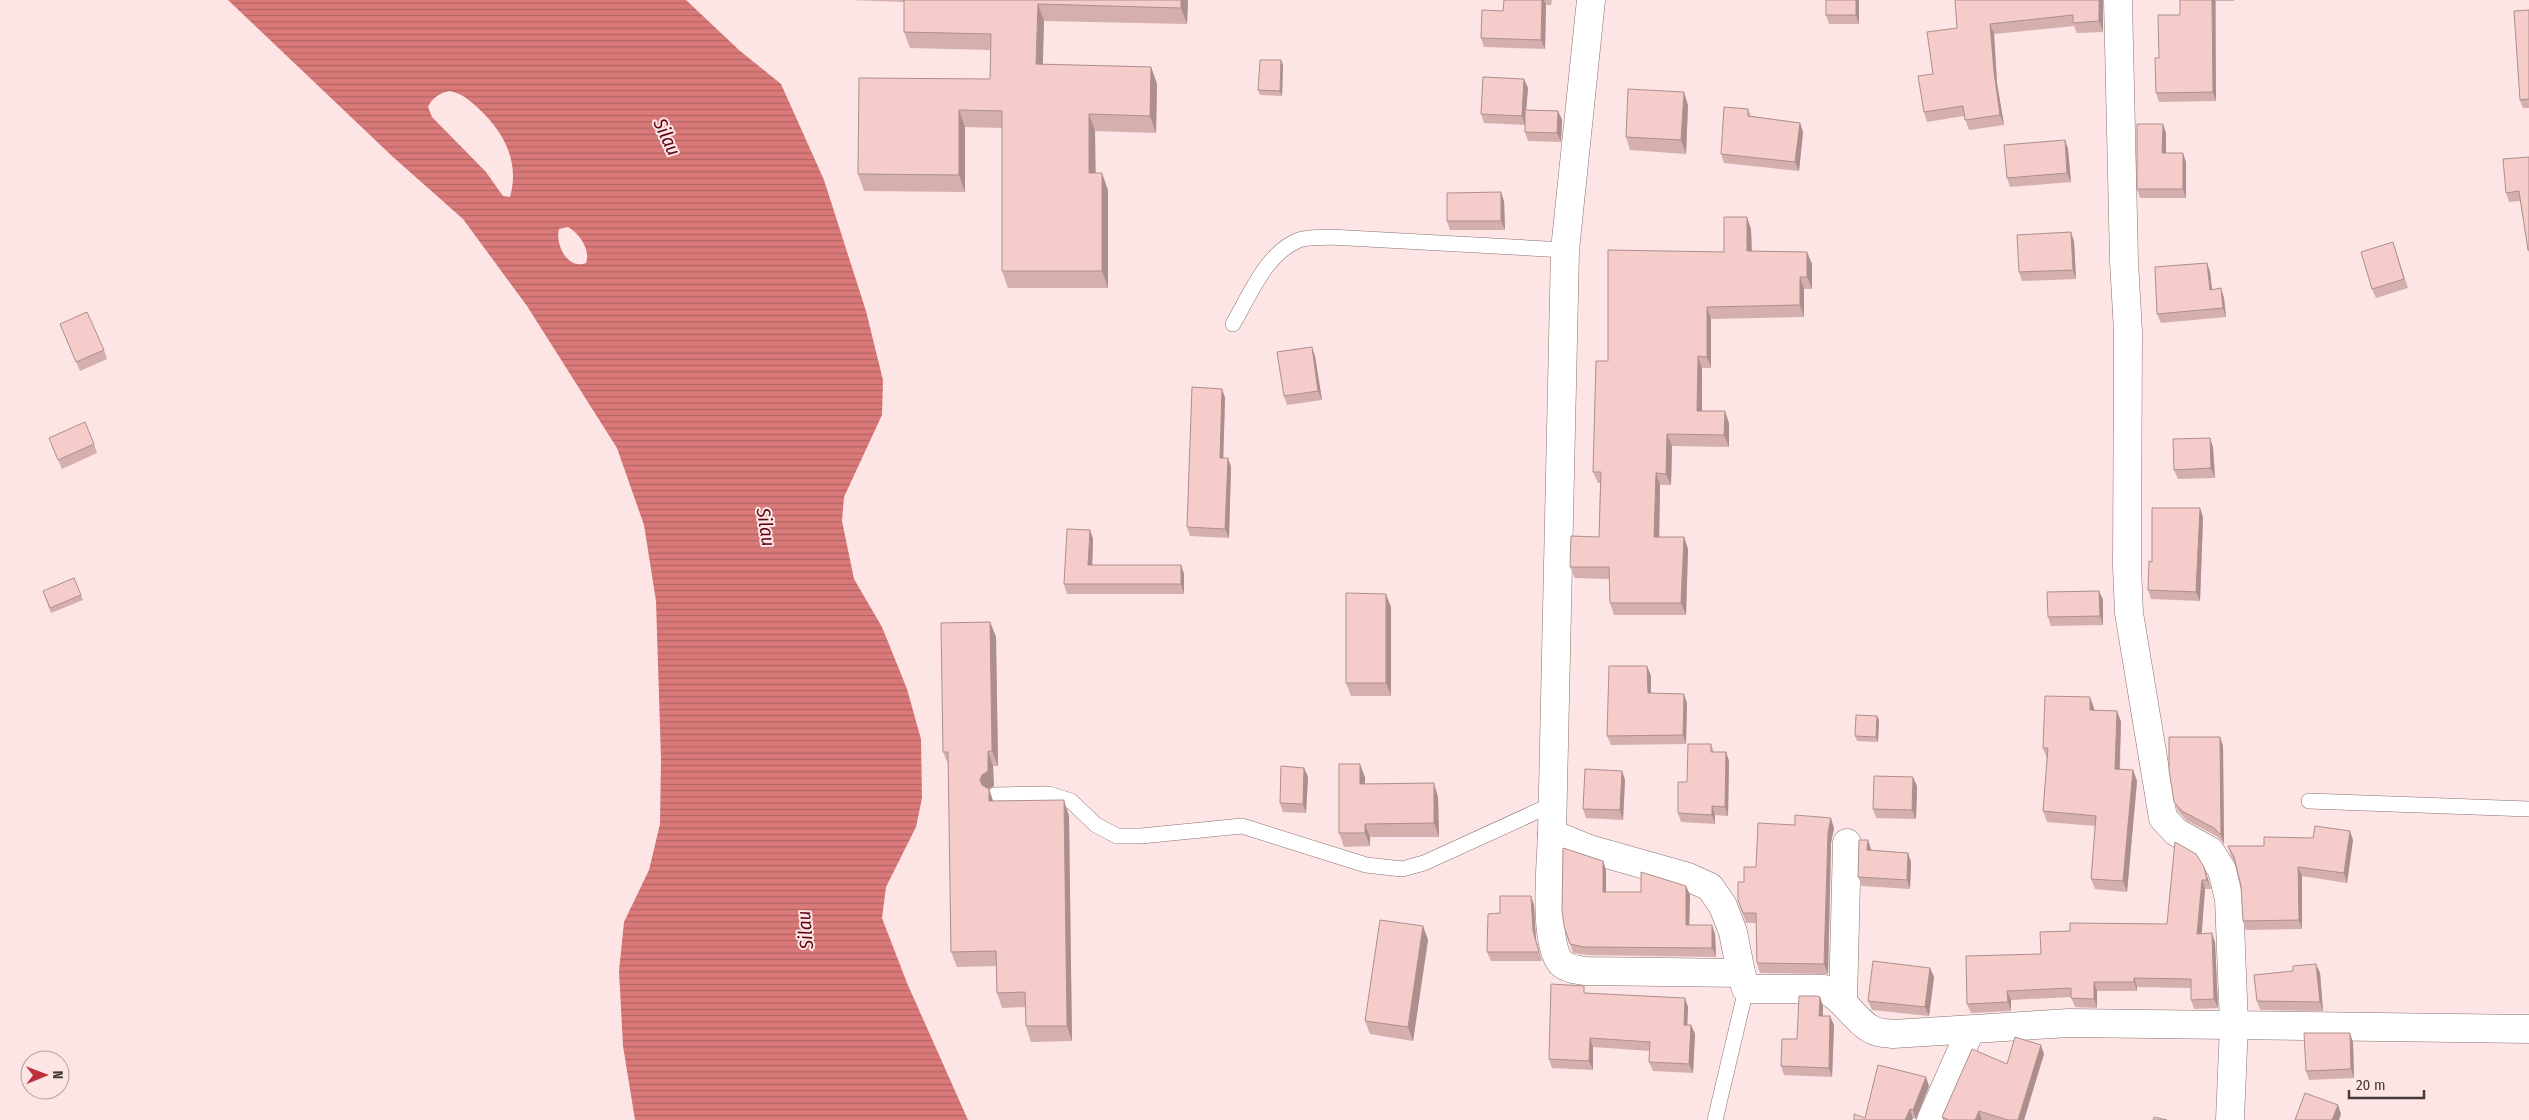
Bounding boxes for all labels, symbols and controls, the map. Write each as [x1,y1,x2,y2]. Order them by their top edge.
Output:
water label: Silau [648,114,686,159]
water label: Silau [751,505,780,548]
water label: Silau [792,910,818,951]
north arrow [20,1050,70,1100]
scale bar [2349,1068,2424,1100]
text: N [49,1070,66,1079]
text: 20 m [2356,1076,2386,1094]

